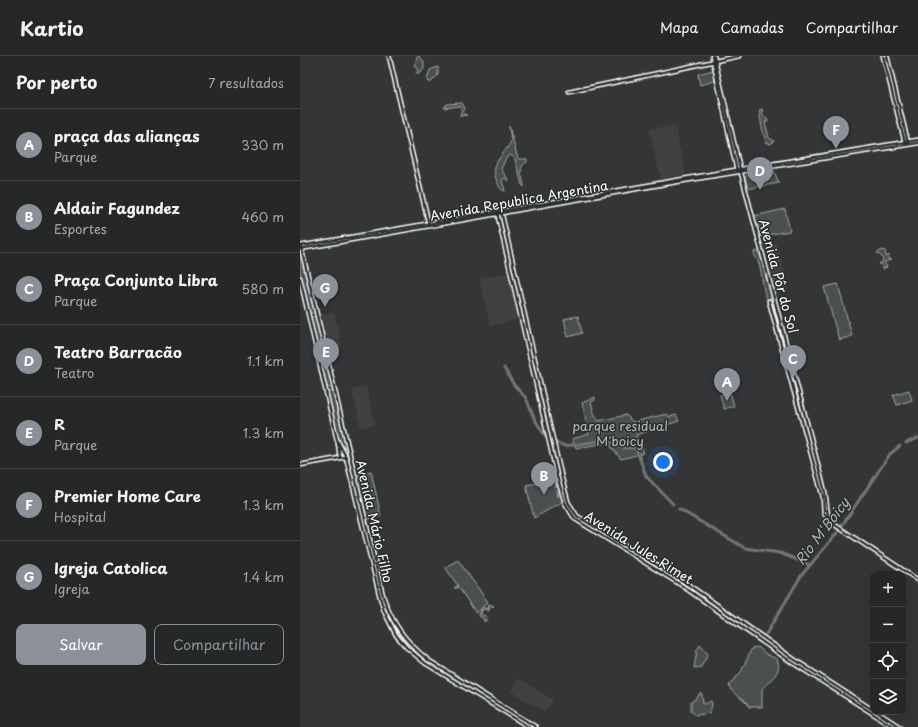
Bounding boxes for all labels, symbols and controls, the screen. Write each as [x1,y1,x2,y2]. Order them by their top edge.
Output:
text: Kartio [20,14,83,42]
text: Mapa [660,17,698,38]
text: Camadas [720,17,784,38]
text: Compartilhar [806,17,898,38]
text: Por perto [16,69,97,95]
text: 7 resultados [208,73,284,92]
pin: F [823,116,849,149]
text: praça das alianças [54,124,200,147]
text: A [24,135,34,154]
text: 330 m [241,135,284,154]
text: Parque [54,147,97,166]
pin: D [747,157,773,190]
street label: Avenida Republica Argentina [428,175,610,225]
text: Aldair Fagundez [54,196,180,219]
text: B [25,207,33,226]
text: 460 m [241,207,284,226]
street label: Avenida Pôr do Sol [755,217,803,335]
text: Esportes [54,219,107,238]
text: Praça Conjunto Libra [54,268,218,291]
pin: G [312,274,338,307]
text: C [24,279,34,298]
text: 580 m [242,279,284,298]
text: Parque [54,291,97,310]
pin: E [313,338,339,371]
text: Teatro Barracão [54,340,182,363]
pin: C [780,345,806,378]
text: D [24,351,34,370]
text: 1.1 km [247,351,284,370]
text: Teatro [54,363,94,382]
pin: A [714,368,740,401]
text: R [54,412,65,435]
park label: parque residual M'boicy [572,416,668,450]
text: E [25,423,33,442]
text: 1.3 km [243,423,284,442]
text: Parque [54,435,97,454]
your location [653,452,673,472]
street label: Avenida Mário Filho [352,458,398,584]
pin: B [531,462,557,495]
text: Premier Home Care [54,484,201,507]
water label: Rio M'Boicy [790,492,855,569]
text: F [25,495,33,514]
text: 1.3 km [243,495,284,514]
street label: Avenida Jules Rimet [581,506,697,588]
text: Hospital [54,507,106,526]
text: Igreja Catolica [54,556,168,579]
text: G [24,567,34,586]
text: 1.4 km [243,567,284,586]
map controls [870,571,906,715]
button: + [870,571,906,607]
text: Igreja [54,579,90,598]
button: − [870,607,906,643]
button: Salvar [16,624,146,665]
button: Compartilhar [154,624,284,665]
button: locate [870,643,906,679]
button: layers [870,679,906,715]

